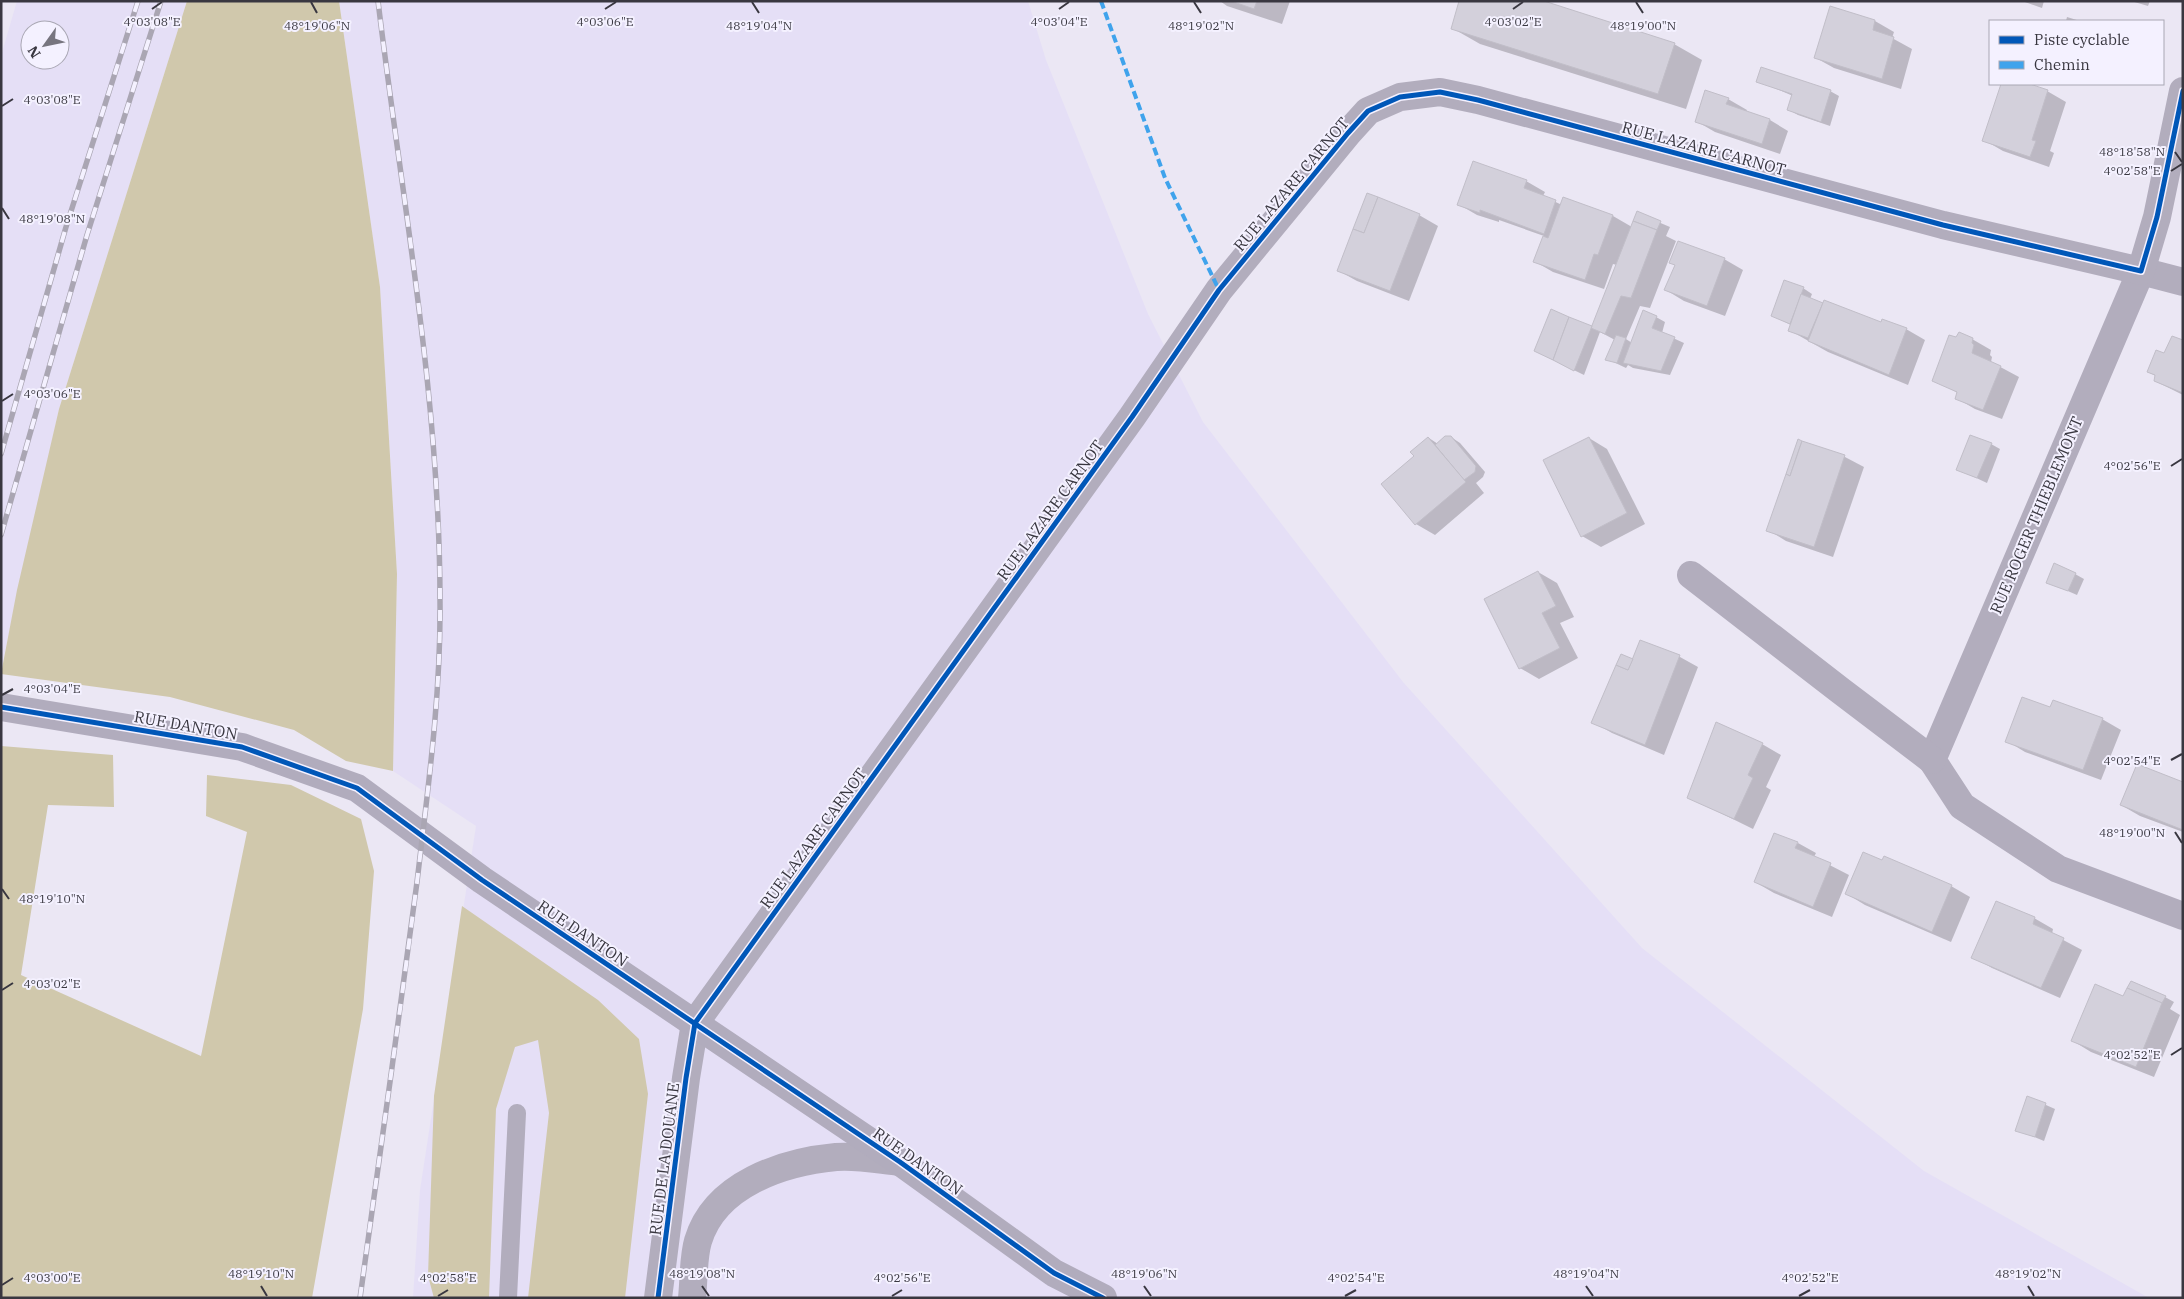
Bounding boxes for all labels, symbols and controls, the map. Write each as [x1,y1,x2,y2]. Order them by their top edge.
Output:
text: 4°03'08"E [123,14,181,29]
text: 4°03'06"E [576,14,634,29]
text: 4°03'04"E [1030,14,1088,29]
text: 4°03'02"E [1484,14,1542,29]
text: 48°19'06"N [284,18,350,33]
text: 48°19'04"N [726,18,792,33]
text: 48°19'02"N [1168,18,1234,33]
text: 48°19'00"N [1610,18,1676,33]
north arrow [20,20,70,70]
legend [1989,20,2164,85]
text: Piste cyclable [2034,30,2130,49]
text: N [24,43,45,62]
text: Chemin [2034,55,2090,74]
text: 4°03'08"E [23,92,81,107]
street label: RUE LAZARE CARNOT [1229,113,1353,255]
street label: RUE LAZARE CARNOT [1620,116,1788,180]
text: 48°18'58"N [2099,144,2165,159]
text: 4°02'58"E [2103,163,2161,178]
text: 48°19'08"N [19,211,85,226]
text: 4°03'06"E [23,386,81,401]
street label: RUE ROGER THIEBLEMONT [1985,413,2087,617]
street label: RUE LAZARE CARNOT [992,436,1108,584]
text: 4°02'56"E [2103,458,2161,473]
text: 4°03'04"E [23,681,81,696]
street label: RUE DANTON [133,706,239,744]
text: 4°02'54"E [2103,753,2161,768]
street label: RUE LAZARE CARNOT [755,764,871,912]
text: 48°19'00"N [2099,825,2165,840]
text: 48°19'10"N [19,891,85,906]
street label: RUE DANTON [534,895,632,971]
text: 4°03'02"E [23,976,81,991]
text: 4°02'52"E [2103,1047,2161,1062]
street label: RUE DE LA DOUANE [645,1081,683,1237]
street label: RUE DANTON [869,1123,967,1199]
text: 48°19'10"N [228,1266,294,1281]
text: 48°19'08"N [669,1266,735,1281]
text: 48°19'06"N [1111,1266,1177,1281]
text: 48°19'04"N [1553,1266,1619,1281]
text: 48°19'02"N [1995,1266,2061,1281]
text: 4°03'00"E [23,1270,81,1285]
text: 4°02'58"E [419,1270,477,1285]
text: 4°02'56"E [873,1270,931,1285]
text: 4°02'54"E [1327,1270,1385,1285]
text: 4°02'52"E [1781,1270,1839,1285]

